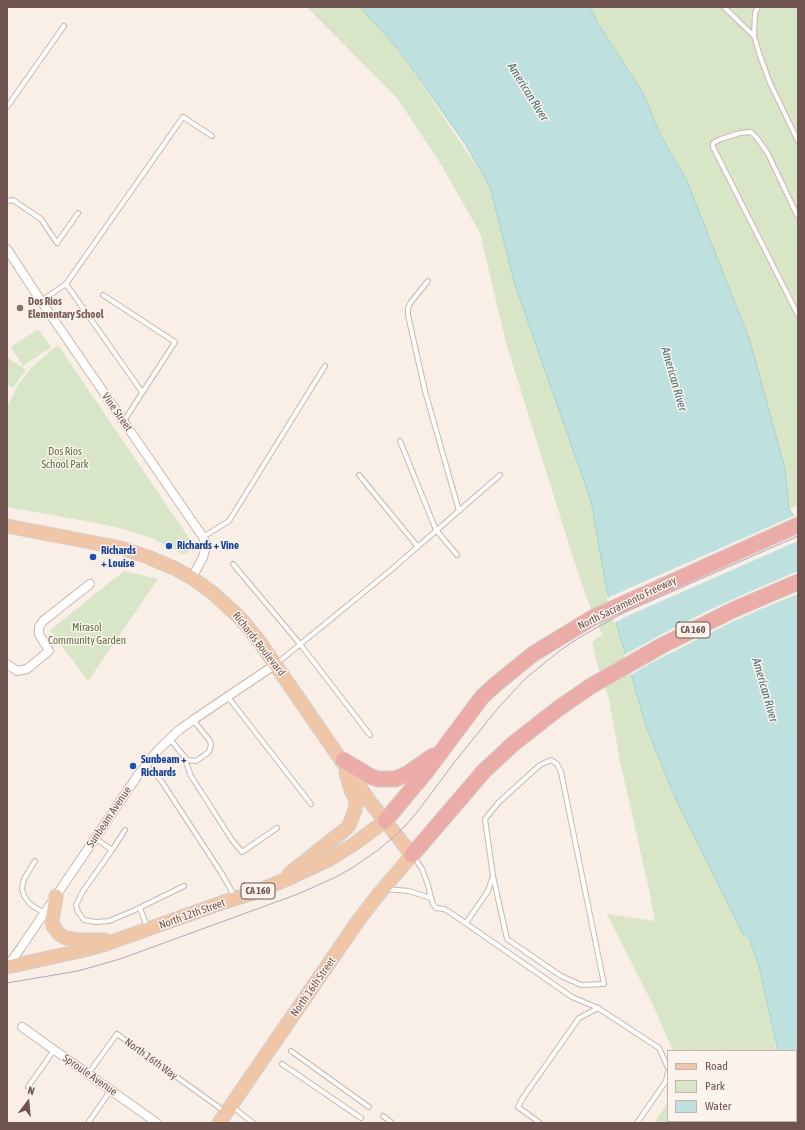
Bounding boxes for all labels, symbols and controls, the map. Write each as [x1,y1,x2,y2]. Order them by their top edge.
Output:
water label: American River [504,60,552,124]
place label: Dos Rios Elementary School [28,295,104,321]
marker: Dos Rios Elementary School [15,303,25,313]
water label: American River [658,345,690,413]
street label: Vine Street [99,390,135,434]
park label: Dos Rios School Park [41,445,89,471]
place label: Richards + Vine [177,539,239,553]
marker: Richards + Vine [164,541,174,551]
place label: Richards + Louise [101,544,136,570]
marker: Richards + Louise [88,552,98,562]
street label: North Sacramento Freeway [576,573,678,633]
street label: Richards Boulevard [230,609,288,679]
park label: Mirasol Community Garden [48,621,126,647]
road number: CA 160 [676,622,710,638]
water label: American River [749,656,781,724]
place label: Sunbeam + Richards [141,753,187,779]
marker: Sunbeam + Richards [128,761,138,771]
street label: Sunbeam Avenue [84,784,134,850]
road number: CA 160 [241,883,275,899]
street label: North 12th Street [157,896,227,932]
street label: North 16th Street [288,955,338,1019]
street label: North 16th Way [122,1035,180,1083]
legend [667,1050,797,1122]
street label: Sproule Avenue [60,1051,120,1099]
text: Road [705,1059,728,1073]
text: Park [705,1079,725,1093]
north arrow [8,1082,48,1122]
text: N [27,1084,36,1097]
text: Water [705,1099,731,1113]

